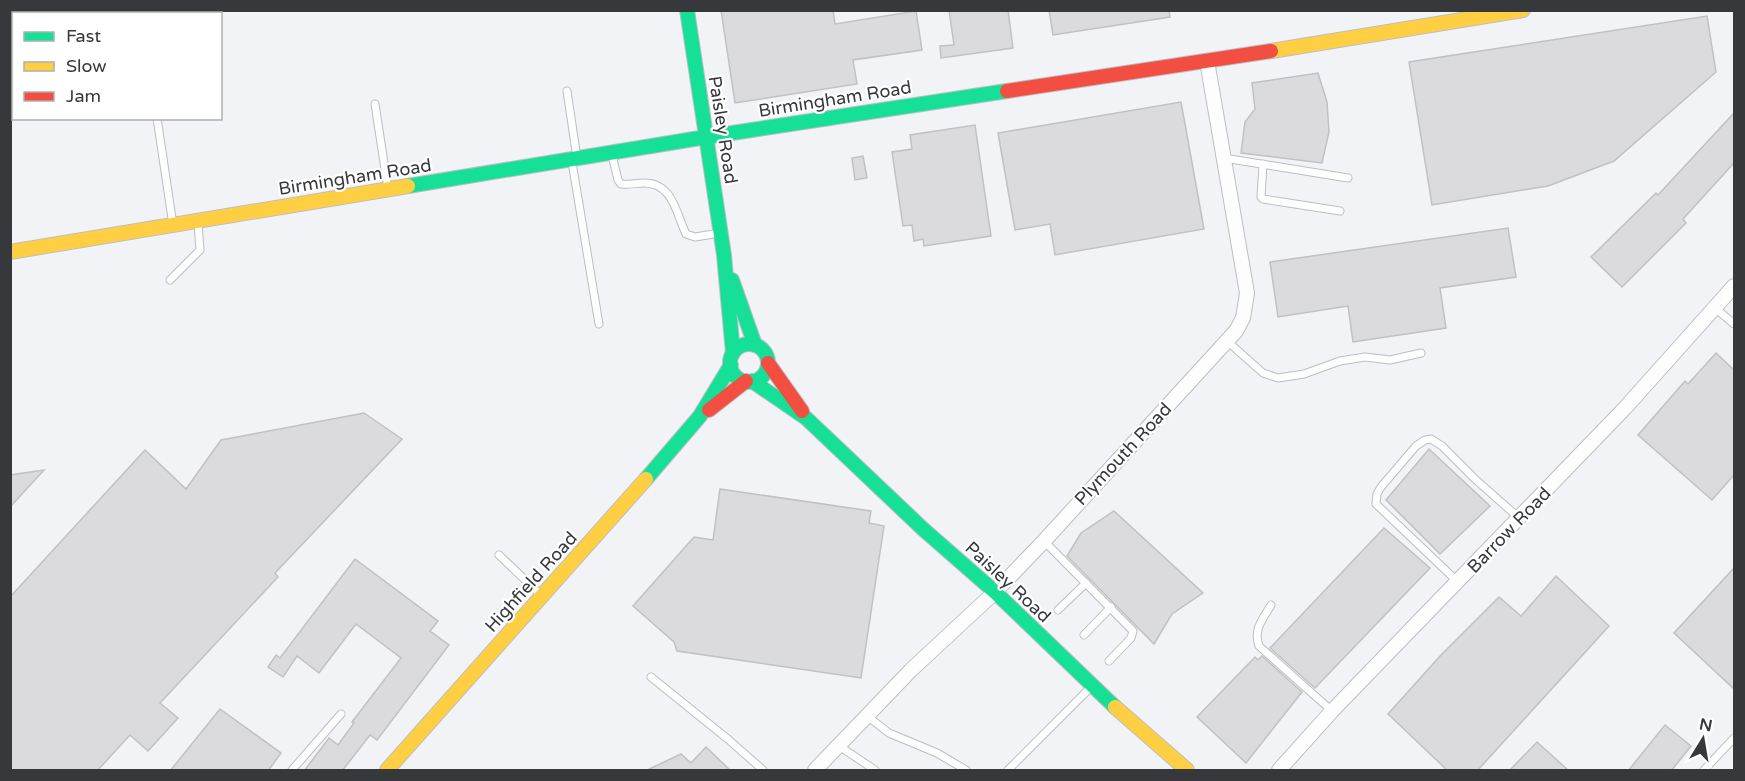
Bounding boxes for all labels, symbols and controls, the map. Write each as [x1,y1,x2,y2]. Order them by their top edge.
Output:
legend [12,12,222,120]
text: Fast [66,25,101,47]
text: Slow [66,55,107,77]
street label: Paisley Road [704,74,742,186]
street label: Birmingham Road [757,76,913,122]
text: Jam [66,85,101,107]
street label: Birmingham Road [277,154,433,200]
street label: Plymouth Road [1070,398,1176,510]
street label: Barrow Road [1462,482,1556,578]
street label: Highfield Road [480,527,582,637]
street label: Paisley Road [961,537,1055,627]
north arrow [1673,709,1733,769]
text: N [1697,714,1714,736]

